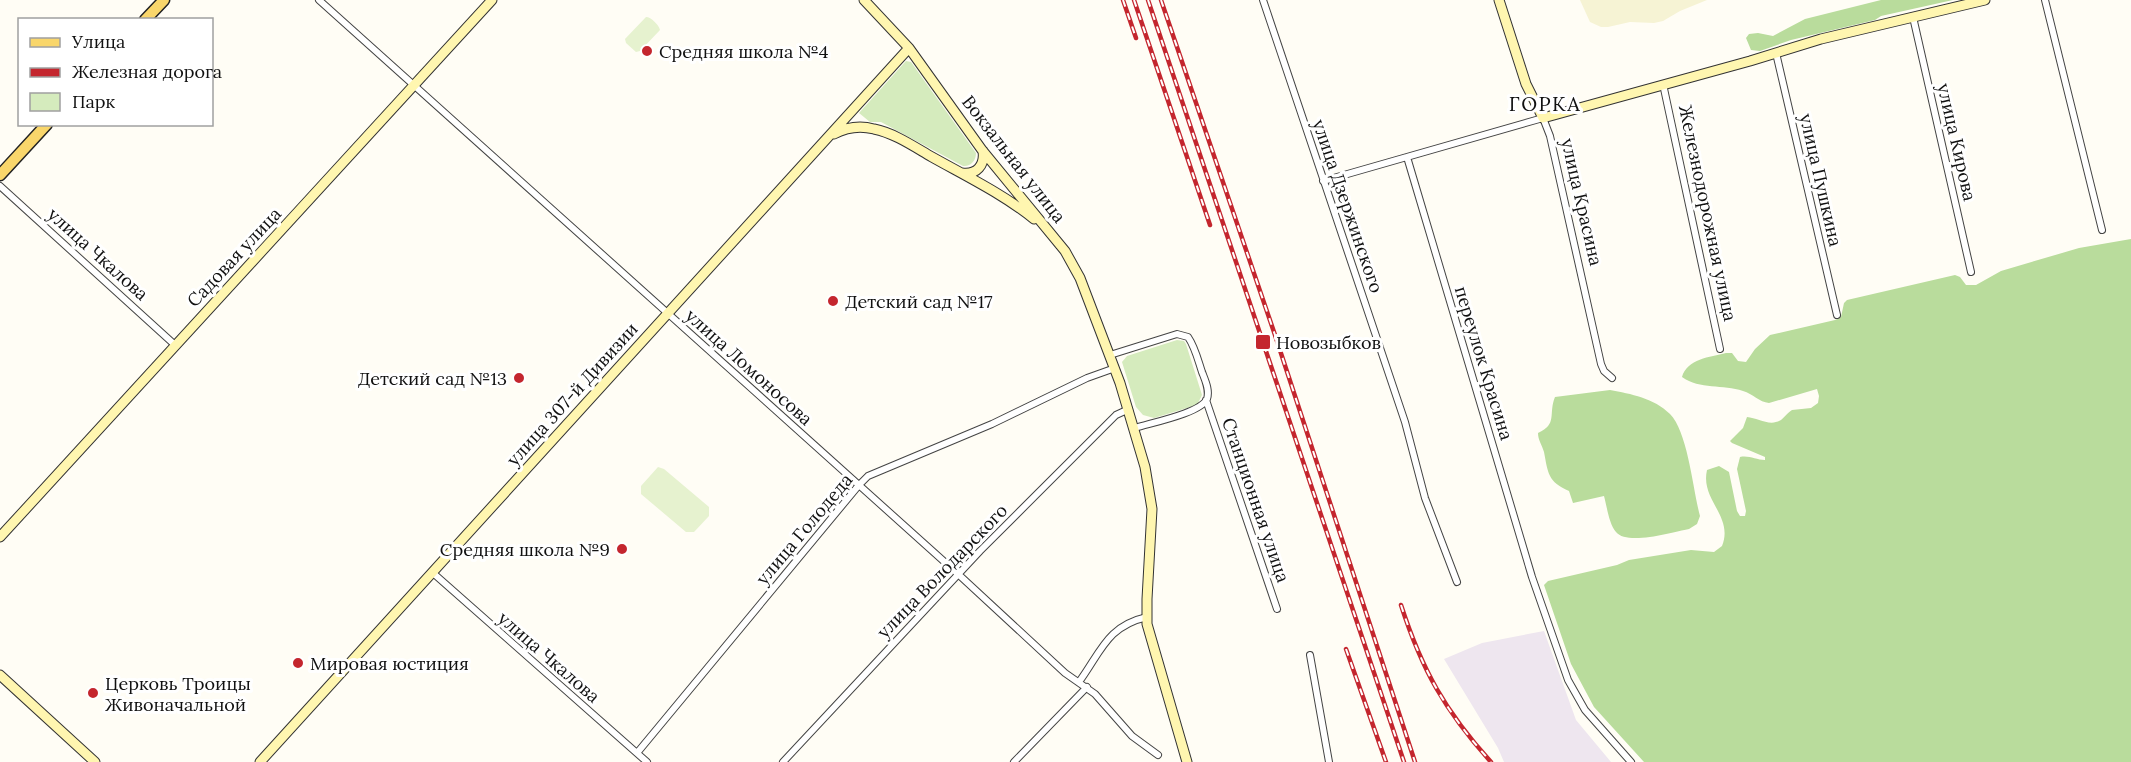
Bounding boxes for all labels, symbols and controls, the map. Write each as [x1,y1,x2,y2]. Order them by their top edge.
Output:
legend [18,18,213,126]
text: Улица [71,30,125,53]
place label: Средняя школа №4 [659,40,829,63]
marker: Средняя школа №4 [640,44,654,58]
text: Железная дорога [72,60,222,83]
street label: улица Кирова [1932,81,1982,203]
text: Парк [72,90,116,113]
street label: Вокзальная улица [957,91,1071,227]
district label: ГОРКА [1509,91,1581,116]
street label: Железнодорожная улица [1674,103,1742,323]
street label: улица Пушкина [1795,111,1847,249]
street label: улица Дзержинского [1307,116,1389,296]
street label: улица Красина [1556,136,1608,268]
street label: Садовая улица [182,202,286,312]
street label: улица Чкалова [43,203,153,305]
street label: переулок Красина [1450,283,1518,443]
place label: Детский сад №17 [845,290,993,313]
marker: Детский сад №17 [826,294,840,308]
street label: улица Ломоносова [681,304,817,430]
street label: улица 307-й Дивизии [501,317,643,471]
place label: Новозыбков [1276,331,1381,354]
marker: Новозыбков [1254,333,1272,351]
place label: Детский сад №13 [358,367,507,390]
marker: Детский сад №13 [512,371,526,385]
street label: Станционная улица [1217,415,1295,585]
street label: улица Голодеда [751,469,857,589]
street label: улица Володарского [872,499,1012,643]
place label: Средняя школа №9 [440,538,610,561]
marker: Средняя школа №9 [615,542,629,556]
street label: улица Чкалова [493,606,605,708]
place label: Мировая юстиция [310,652,469,675]
marker: Мировая юстиция [291,656,305,670]
place label: Церковь Троицы Живоначальной [105,672,251,716]
marker: Церковь Троицы Живоначальной [86,686,100,700]

